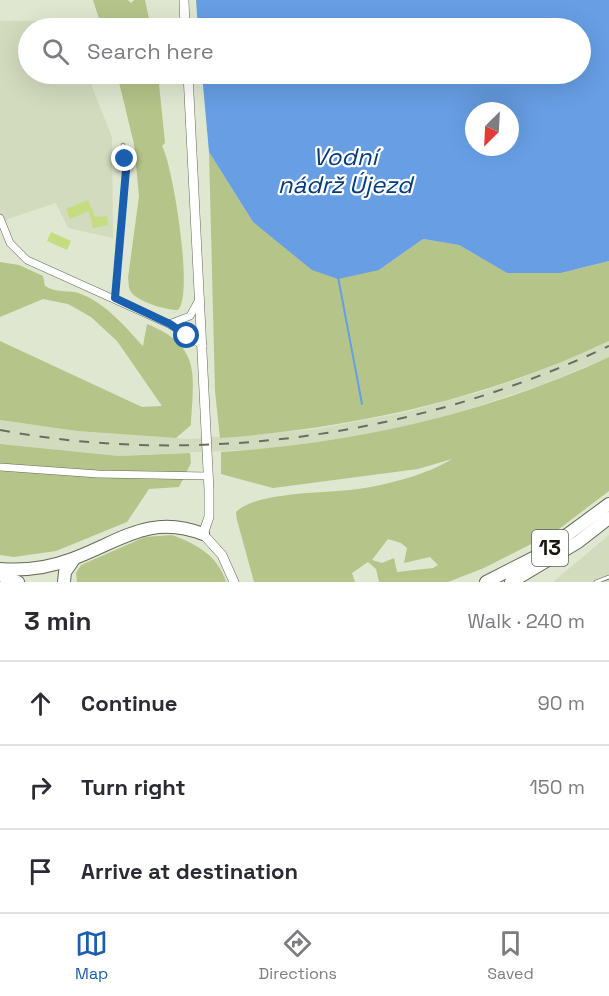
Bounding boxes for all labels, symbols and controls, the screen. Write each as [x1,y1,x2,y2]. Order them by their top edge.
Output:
search box [18,18,591,84]
icon: search [39,35,72,68]
text: Search here [87,37,214,65]
north arrow [465,102,519,156]
water label: Vodní nádrž Újezd [278,141,415,200]
route end [111,145,137,171]
route start [173,322,199,348]
road number: 13 [532,530,568,566]
text: 3 min [24,604,92,638]
text: Walk · 240 m [467,608,585,634]
icon: ahead [24,687,57,720]
text: Continue [81,689,177,717]
text: 90 m [538,690,585,716]
icon: right [24,771,57,804]
text: Turn right [81,773,186,801]
text: 150 m [530,774,585,800]
icon: arrive [24,855,57,888]
text: Arrive at destination [81,857,298,885]
tab: Map [75,927,108,984]
tab: Directions [259,927,337,984]
tab: Saved [487,927,534,984]

